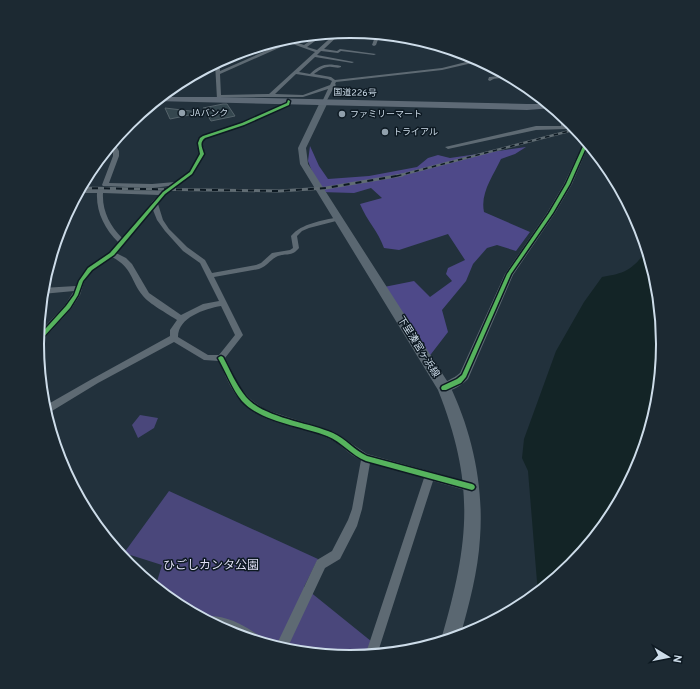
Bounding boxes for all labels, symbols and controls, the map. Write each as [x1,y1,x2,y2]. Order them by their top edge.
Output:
street label: 国道226号 [333,87,377,99]
marker: JAバンク [177,108,187,118]
place label: JAバンク [190,108,228,119]
marker: ファミリーマート [337,109,347,119]
place label: ファミリーマート [350,109,422,120]
marker: トライアル [380,127,390,137]
place label: トライアル [393,127,438,138]
street label: 下里湊宮ヶ浜線 [394,314,442,380]
park label: ひごしカンタ公園 [163,558,259,574]
north arrow [648,637,688,677]
text: N [669,653,684,664]

